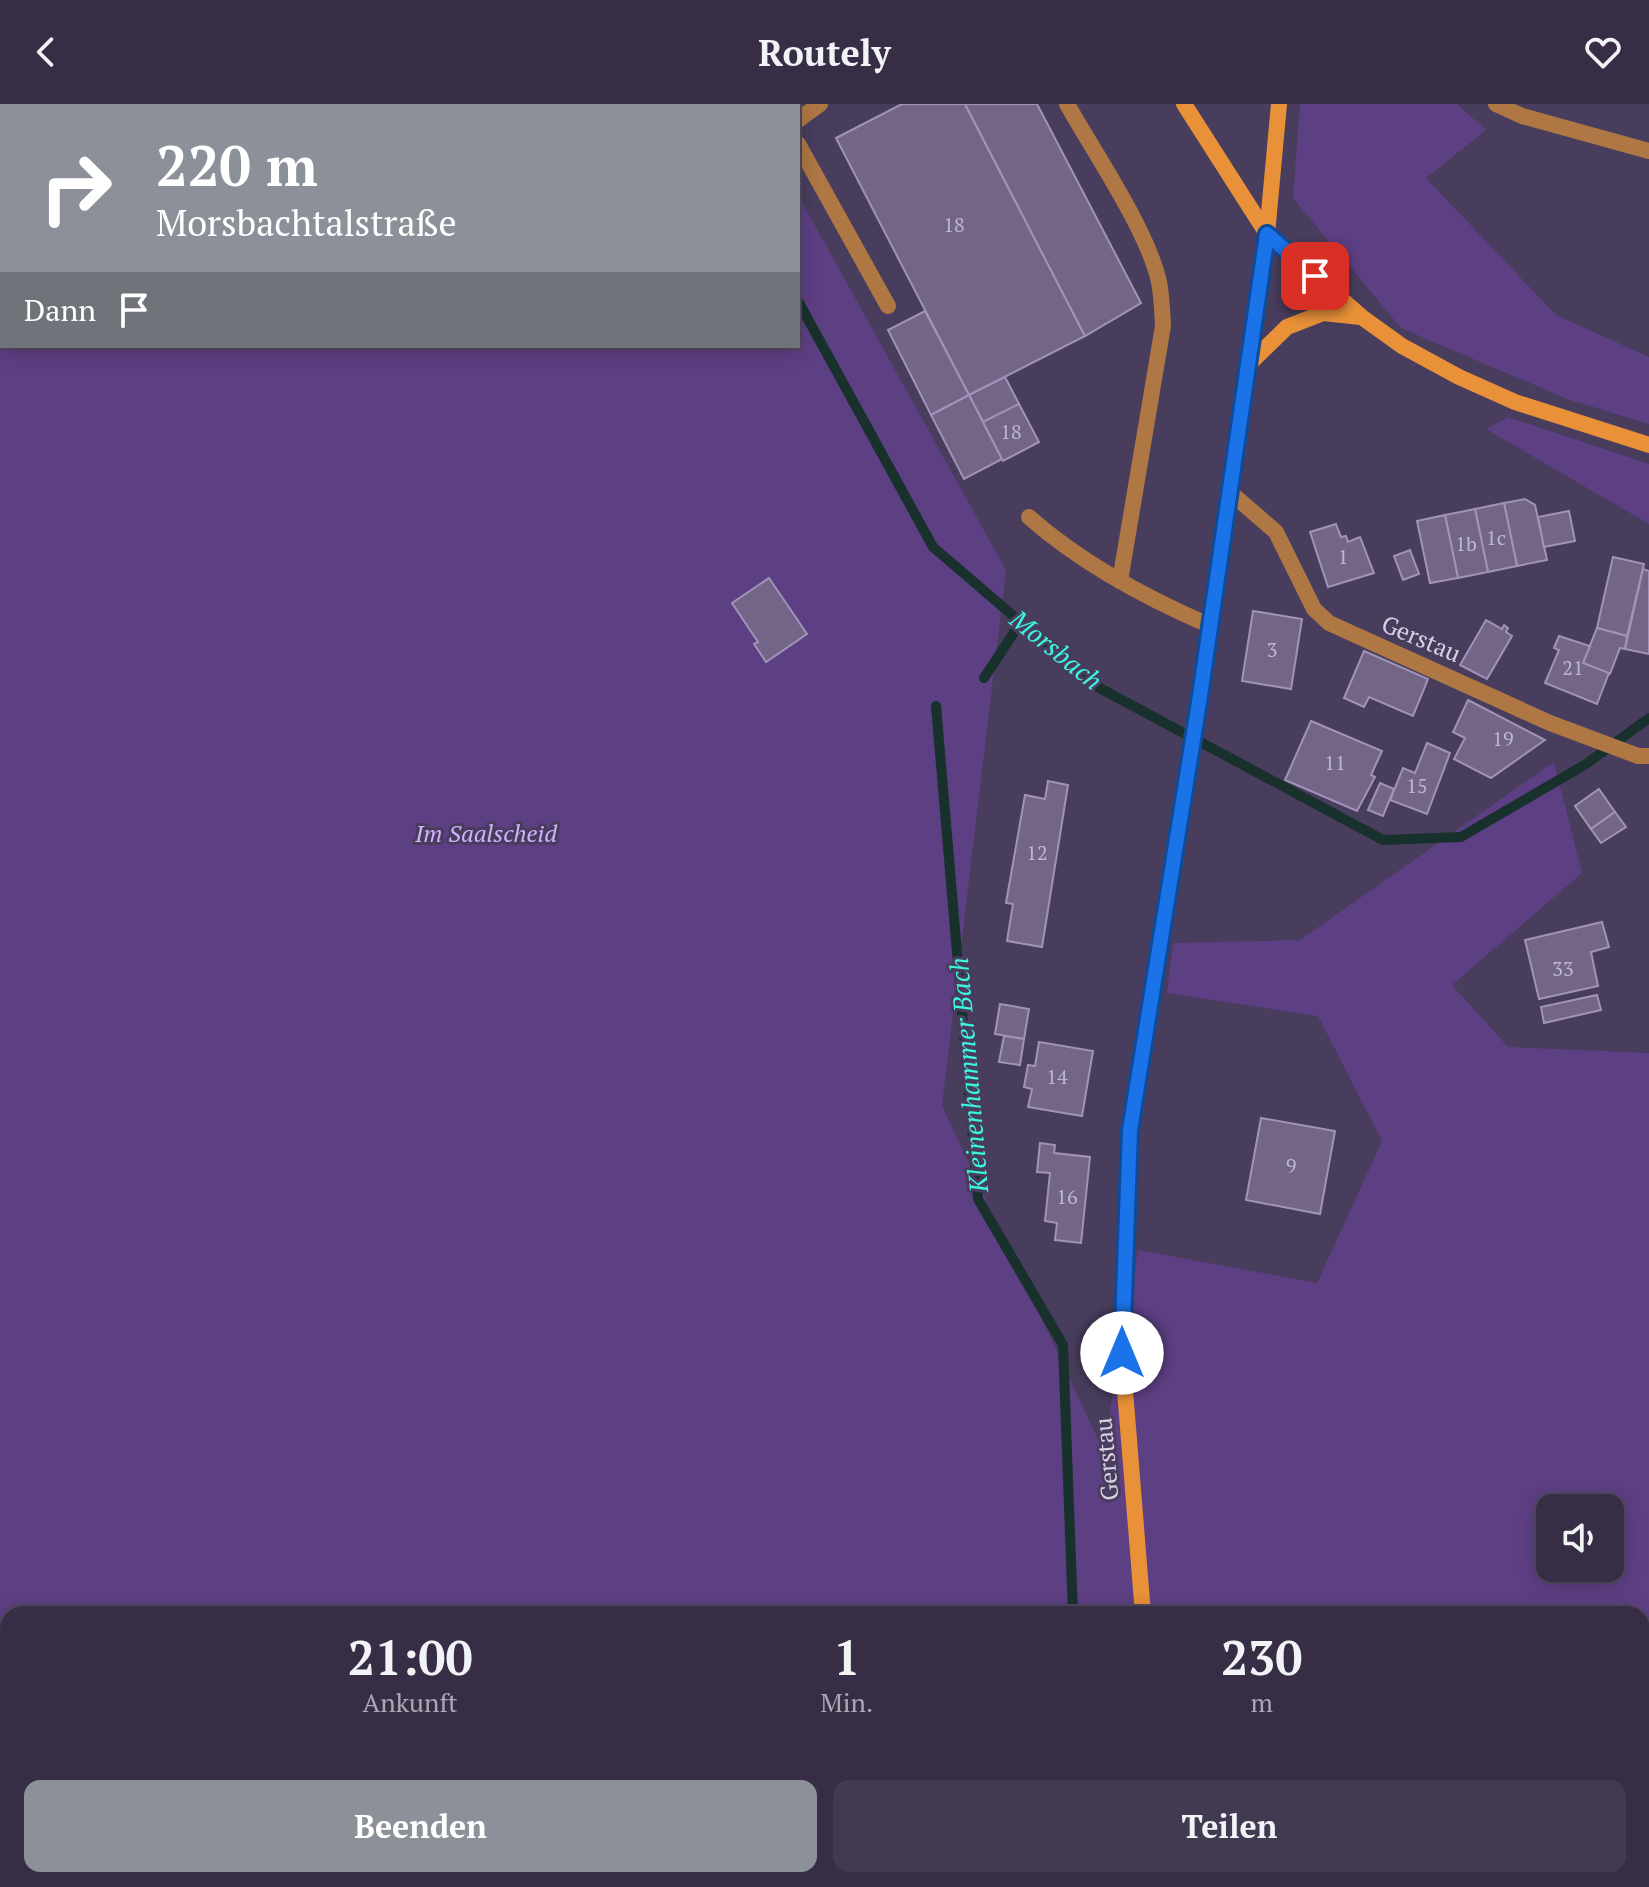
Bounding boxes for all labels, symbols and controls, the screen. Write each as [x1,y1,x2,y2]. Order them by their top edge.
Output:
text: Routely [758,29,891,76]
icon: back [24,30,68,74]
icon: heart [1581,30,1625,74]
text: 220 m [156,128,318,202]
icon: right [24,136,128,240]
text: Morsbachtalstraße [156,199,457,246]
house number: 18 [943,211,965,238]
pin [1281,242,1349,310]
icon: arrive [1293,254,1337,298]
icon: arrive [112,288,156,332]
text: Dann [24,290,96,330]
house number: 18 [1000,418,1022,445]
house number: 1c [1486,524,1506,551]
house number: 1b [1455,530,1477,557]
house number: 1 [1338,543,1348,570]
water label: Morsbach [1003,601,1110,697]
street label: Gerstau [1377,607,1466,669]
house number: 3 [1267,636,1277,663]
house number: 21 [1562,654,1584,681]
house number: 19 [1492,725,1514,752]
house number: 11 [1324,749,1346,776]
house number: 15 [1406,772,1428,799]
park label: Im Saalscheid [414,817,558,849]
house number: 12 [1026,839,1048,866]
house number: 33 [1552,955,1574,982]
water label: Kleinenhammer Bach [941,956,995,1195]
house number: 14 [1046,1063,1068,1090]
house number: 9 [1286,1152,1296,1179]
house number: 16 [1056,1183,1078,1210]
position arrow [1080,1311,1164,1395]
street label: Gerstau [1086,1416,1126,1502]
map controls [1536,1494,1624,1582]
button: sound [1536,1494,1624,1582]
text: 21:00 [348,1625,473,1689]
text: 1 [833,1625,860,1689]
text: 230 [1221,1625,1302,1689]
text: Ankunft [362,1685,458,1719]
text: Min. [820,1685,873,1719]
text: m [1250,1685,1273,1719]
button: Beenden [24,1780,817,1872]
button: Teilen [833,1780,1626,1872]

